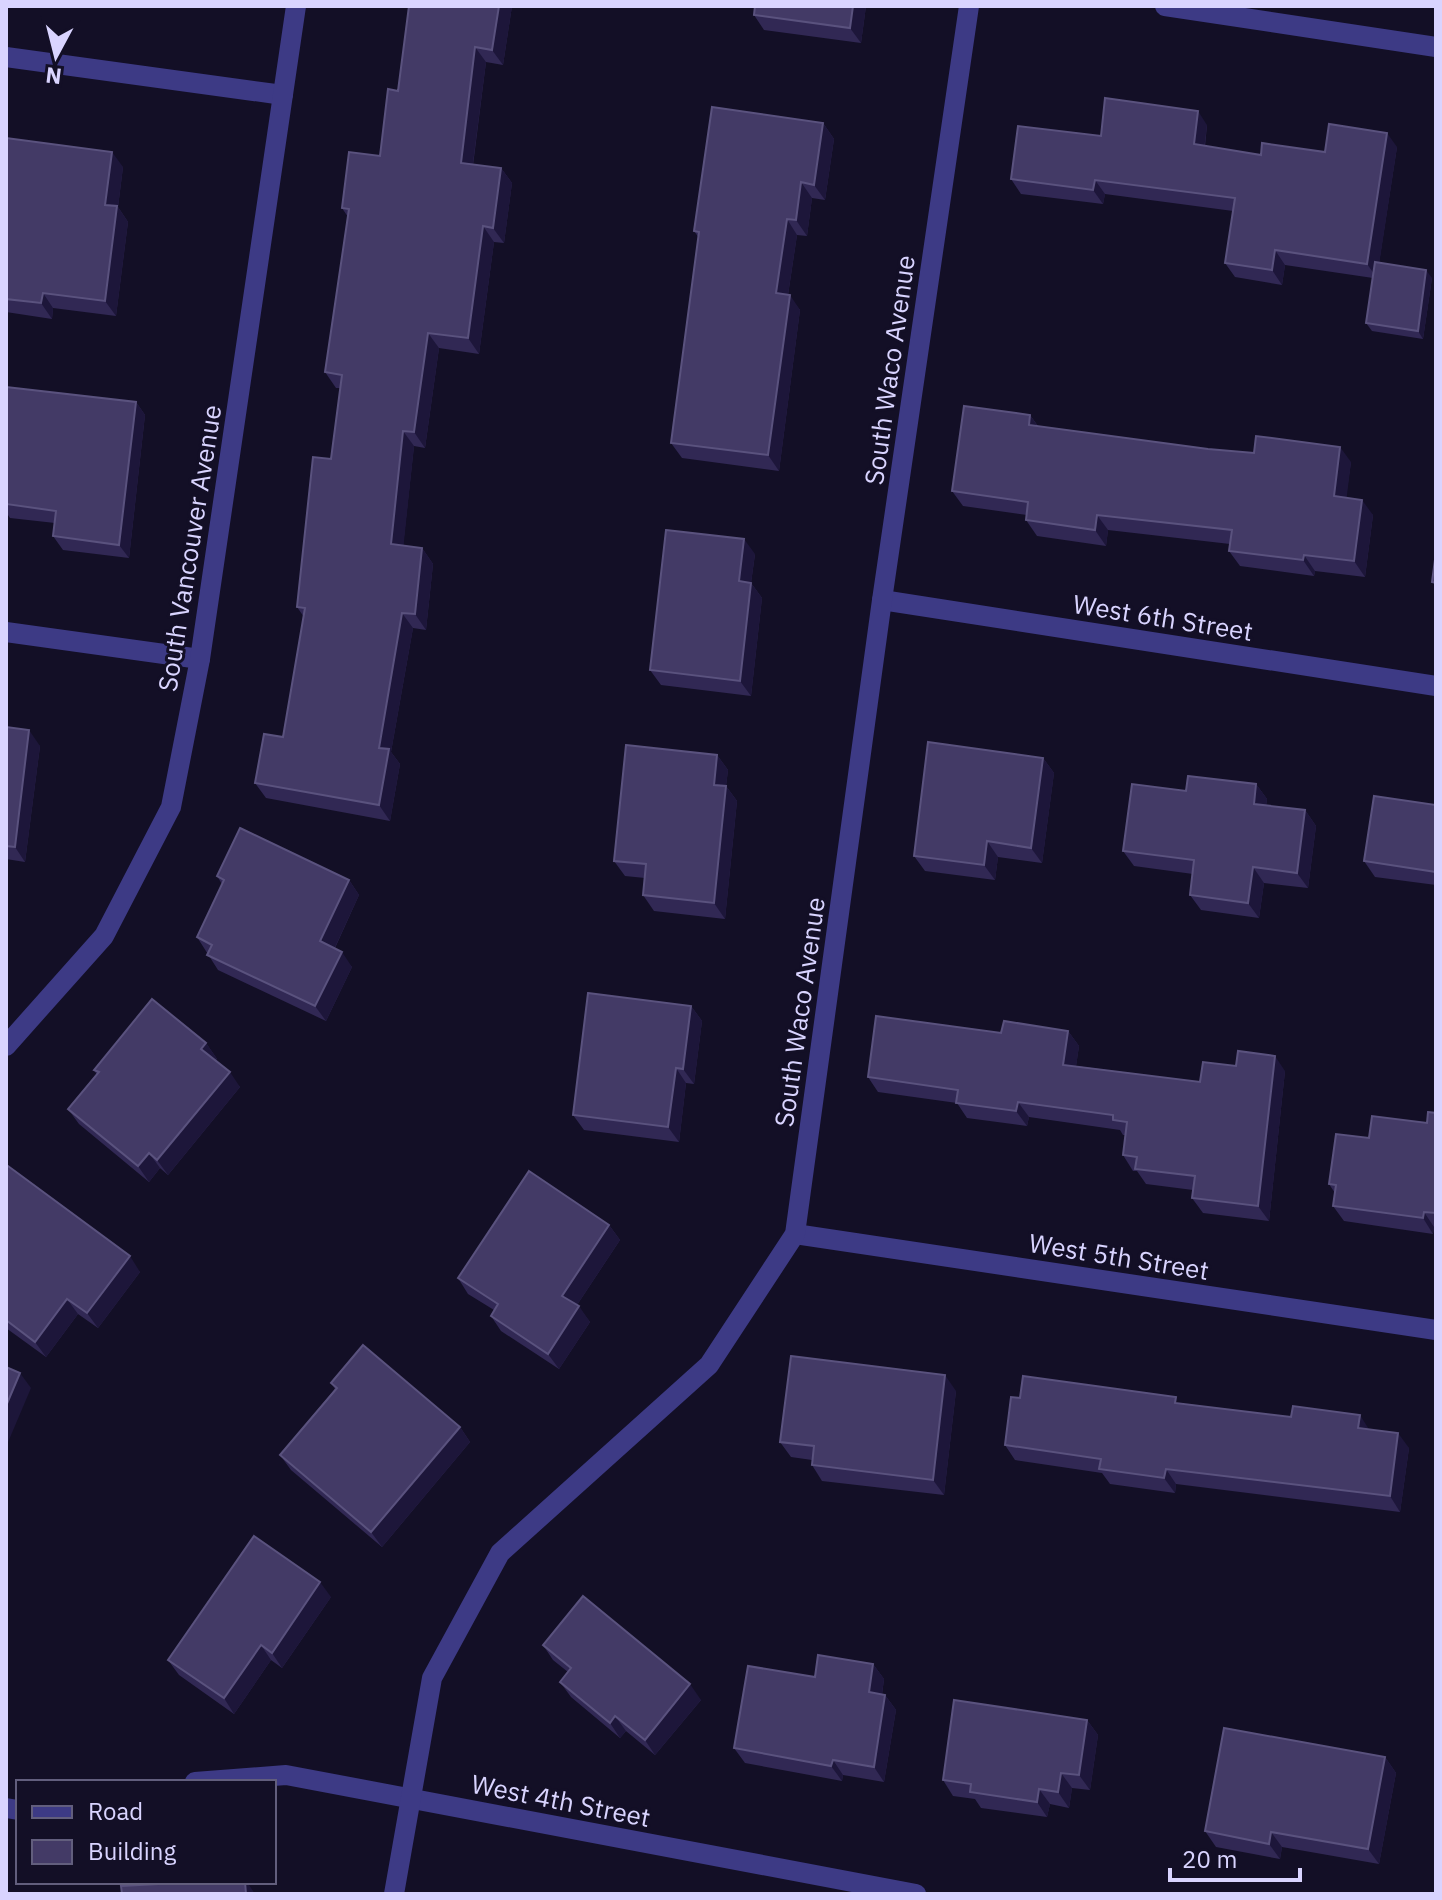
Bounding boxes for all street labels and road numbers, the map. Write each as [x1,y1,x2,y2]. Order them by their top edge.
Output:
street label: South Waco Avenue [856,253,922,487]
street label: South Vancouver Avenue [150,402,228,694]
street label: West 6th Street [1071,586,1255,648]
street label: South Waco Avenue [766,895,832,1129]
street label: West 5th Street [1027,1225,1211,1287]
street label: West 4th Street [469,1766,653,1834]

